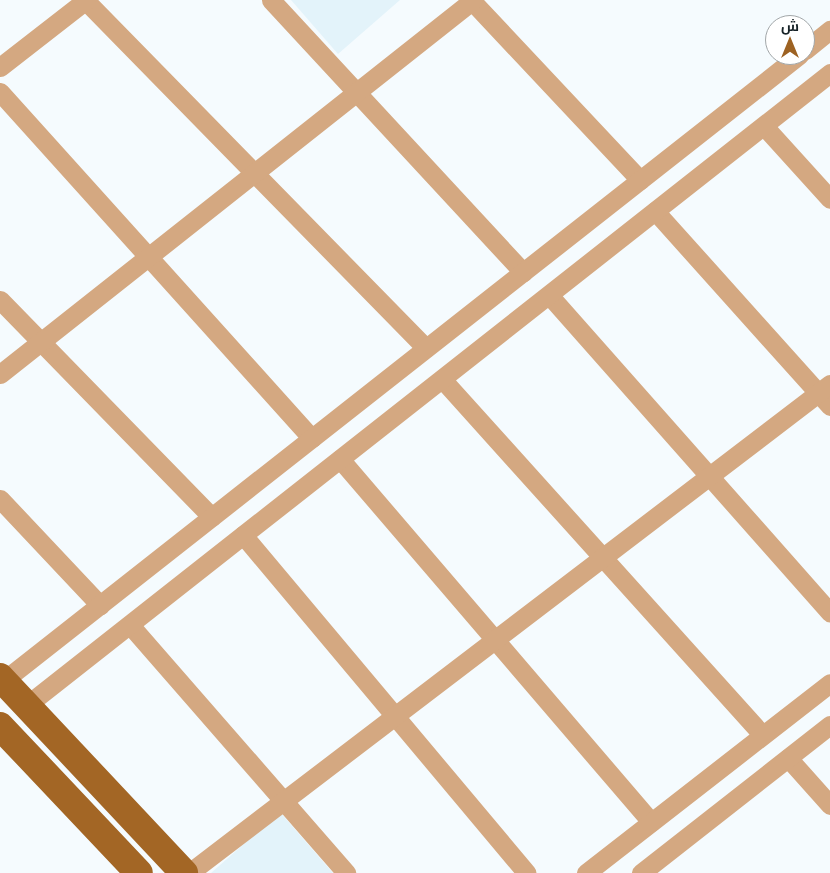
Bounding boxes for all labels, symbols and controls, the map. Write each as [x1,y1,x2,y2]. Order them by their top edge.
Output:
north arrow [765,15,815,65]
text: ش [781,17,799,35]

